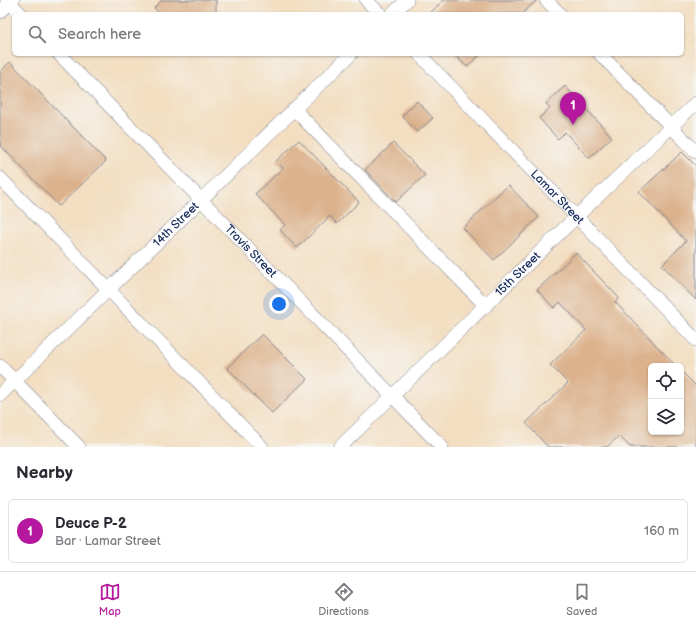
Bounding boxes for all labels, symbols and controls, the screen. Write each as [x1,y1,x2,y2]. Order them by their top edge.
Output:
search box [12,12,684,56]
icon: search [26,23,48,45]
text: Search here [58,25,141,44]
pin: 1 [560,92,586,125]
street label: Lamar Street [527,167,587,228]
street label: 14th Street [150,199,202,250]
street label: Travis Street [221,222,280,281]
street label: 15th Street [492,248,544,300]
your location [269,294,289,314]
map controls [648,363,684,435]
button: locate [648,363,684,399]
button: layers [648,399,684,435]
text: Nearby [16,463,73,483]
text: Deuce P-2 [55,514,127,533]
text: 1 [27,523,33,539]
text: 160 m [644,523,679,539]
text: Bar · Lamar Street [55,533,161,549]
tab: Map [99,581,121,618]
tab: Directions [318,581,369,618]
tab: Saved [566,581,597,618]

